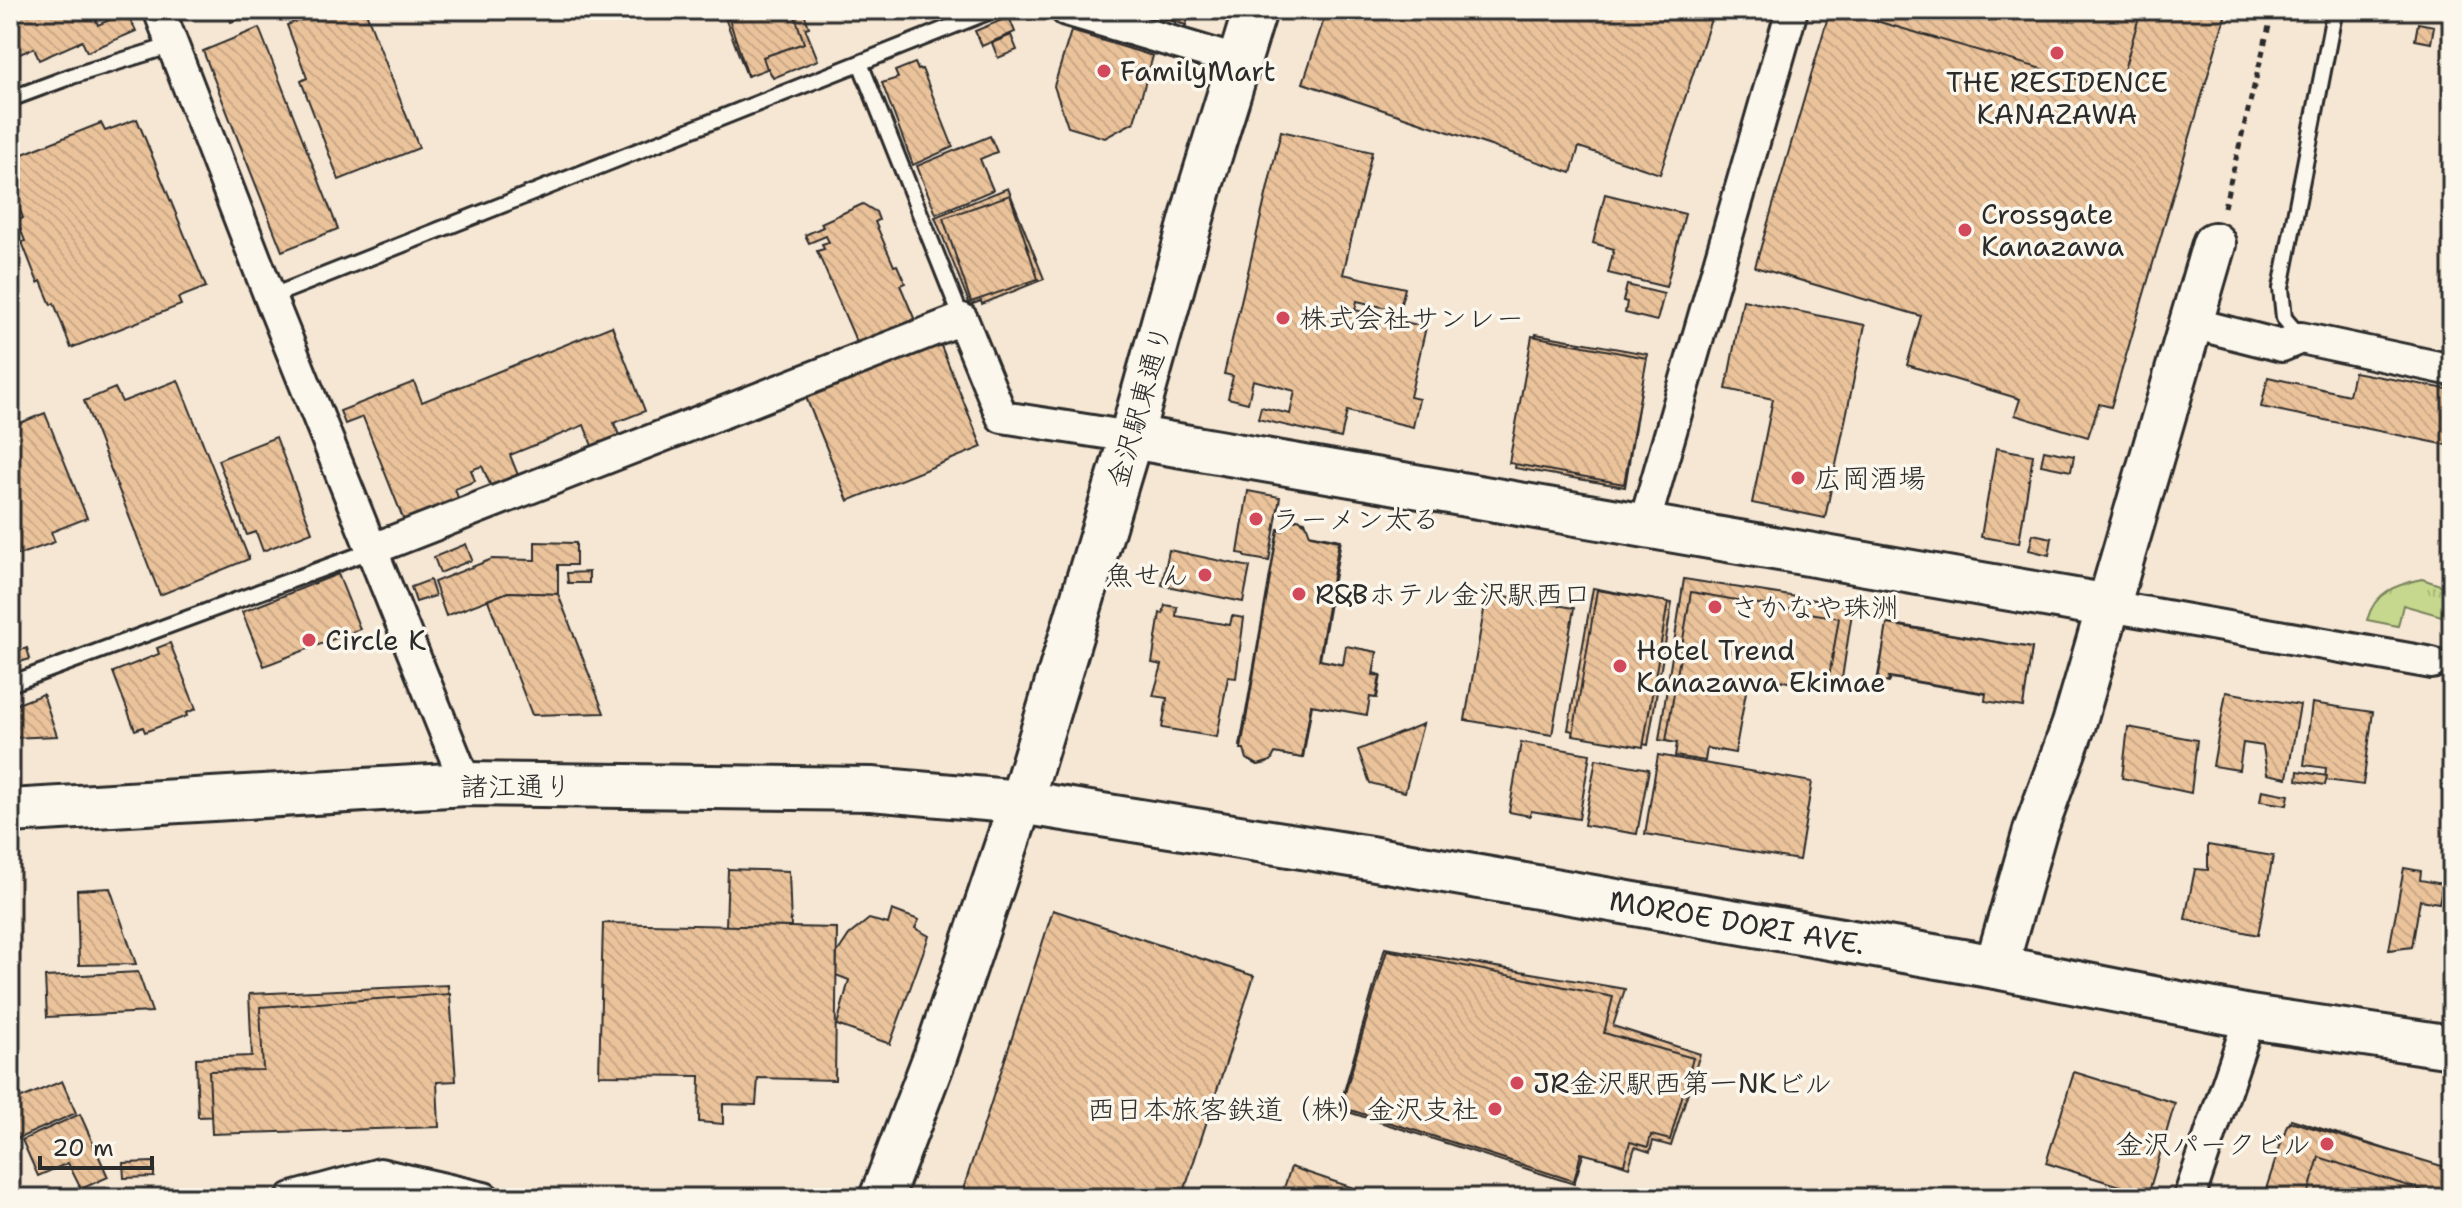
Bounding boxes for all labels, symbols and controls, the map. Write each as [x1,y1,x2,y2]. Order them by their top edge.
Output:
marker: THE RESIDENCE KANAZAWA [2048,44,2066,62]
place label: FamilyMart [1120,52,1276,90]
marker: FamilyMart [1095,62,1113,80]
place label: THE RESIDENCE KANAZAWA [1946,63,2168,133]
place label: Crossgate Kanazawa [1981,195,2124,265]
marker: Crossgate Kanazawa [1956,221,1974,239]
place label: 株式会社サンレー [1299,299,1524,337]
marker: 株式会社サンレー [1274,309,1292,327]
street label: 金沢駅東通り [1098,320,1180,492]
place label: 広岡酒場 [1814,459,1926,497]
marker: 広岡酒場 [1789,469,1807,487]
place label: ラーメン太る [1272,500,1440,538]
marker: ラーメン太る [1247,510,1265,528]
place label: 魚せん [1105,556,1189,594]
marker: 魚せん [1196,566,1214,584]
place label: R&Bホテル金沢駅西口 [1315,575,1591,613]
marker: R&Bホテル金沢駅西口 [1290,585,1308,603]
place label: さかなや珠洲 [1731,588,1899,626]
marker: さかなや珠洲 [1706,598,1724,616]
place label: Circle K [325,621,426,659]
marker: Circle K [300,631,318,649]
place label: Hotel Trend Kanazawa Ekimae [1636,631,1886,701]
marker: Hotel Trend Kanazawa Ekimae [1611,657,1629,675]
street label: 諸江通り [460,767,572,805]
street label: MOROE DORI AVE. [1606,881,1868,963]
place label: JR金沢駅西第一NKビル [1533,1064,1832,1102]
marker: JR金沢駅西第一NKビル [1508,1074,1526,1092]
place label: 西日本旅客鉄道（株）金沢支社 [1087,1090,1479,1128]
marker: 西日本旅客鉄道（株）金沢支社 [1486,1100,1504,1118]
scale bar [40,1120,152,1170]
place label: 金沢パークビル [2116,1125,2311,1163]
text: 20 m [52,1132,114,1164]
marker: 金沢パークビル [2318,1135,2336,1153]

